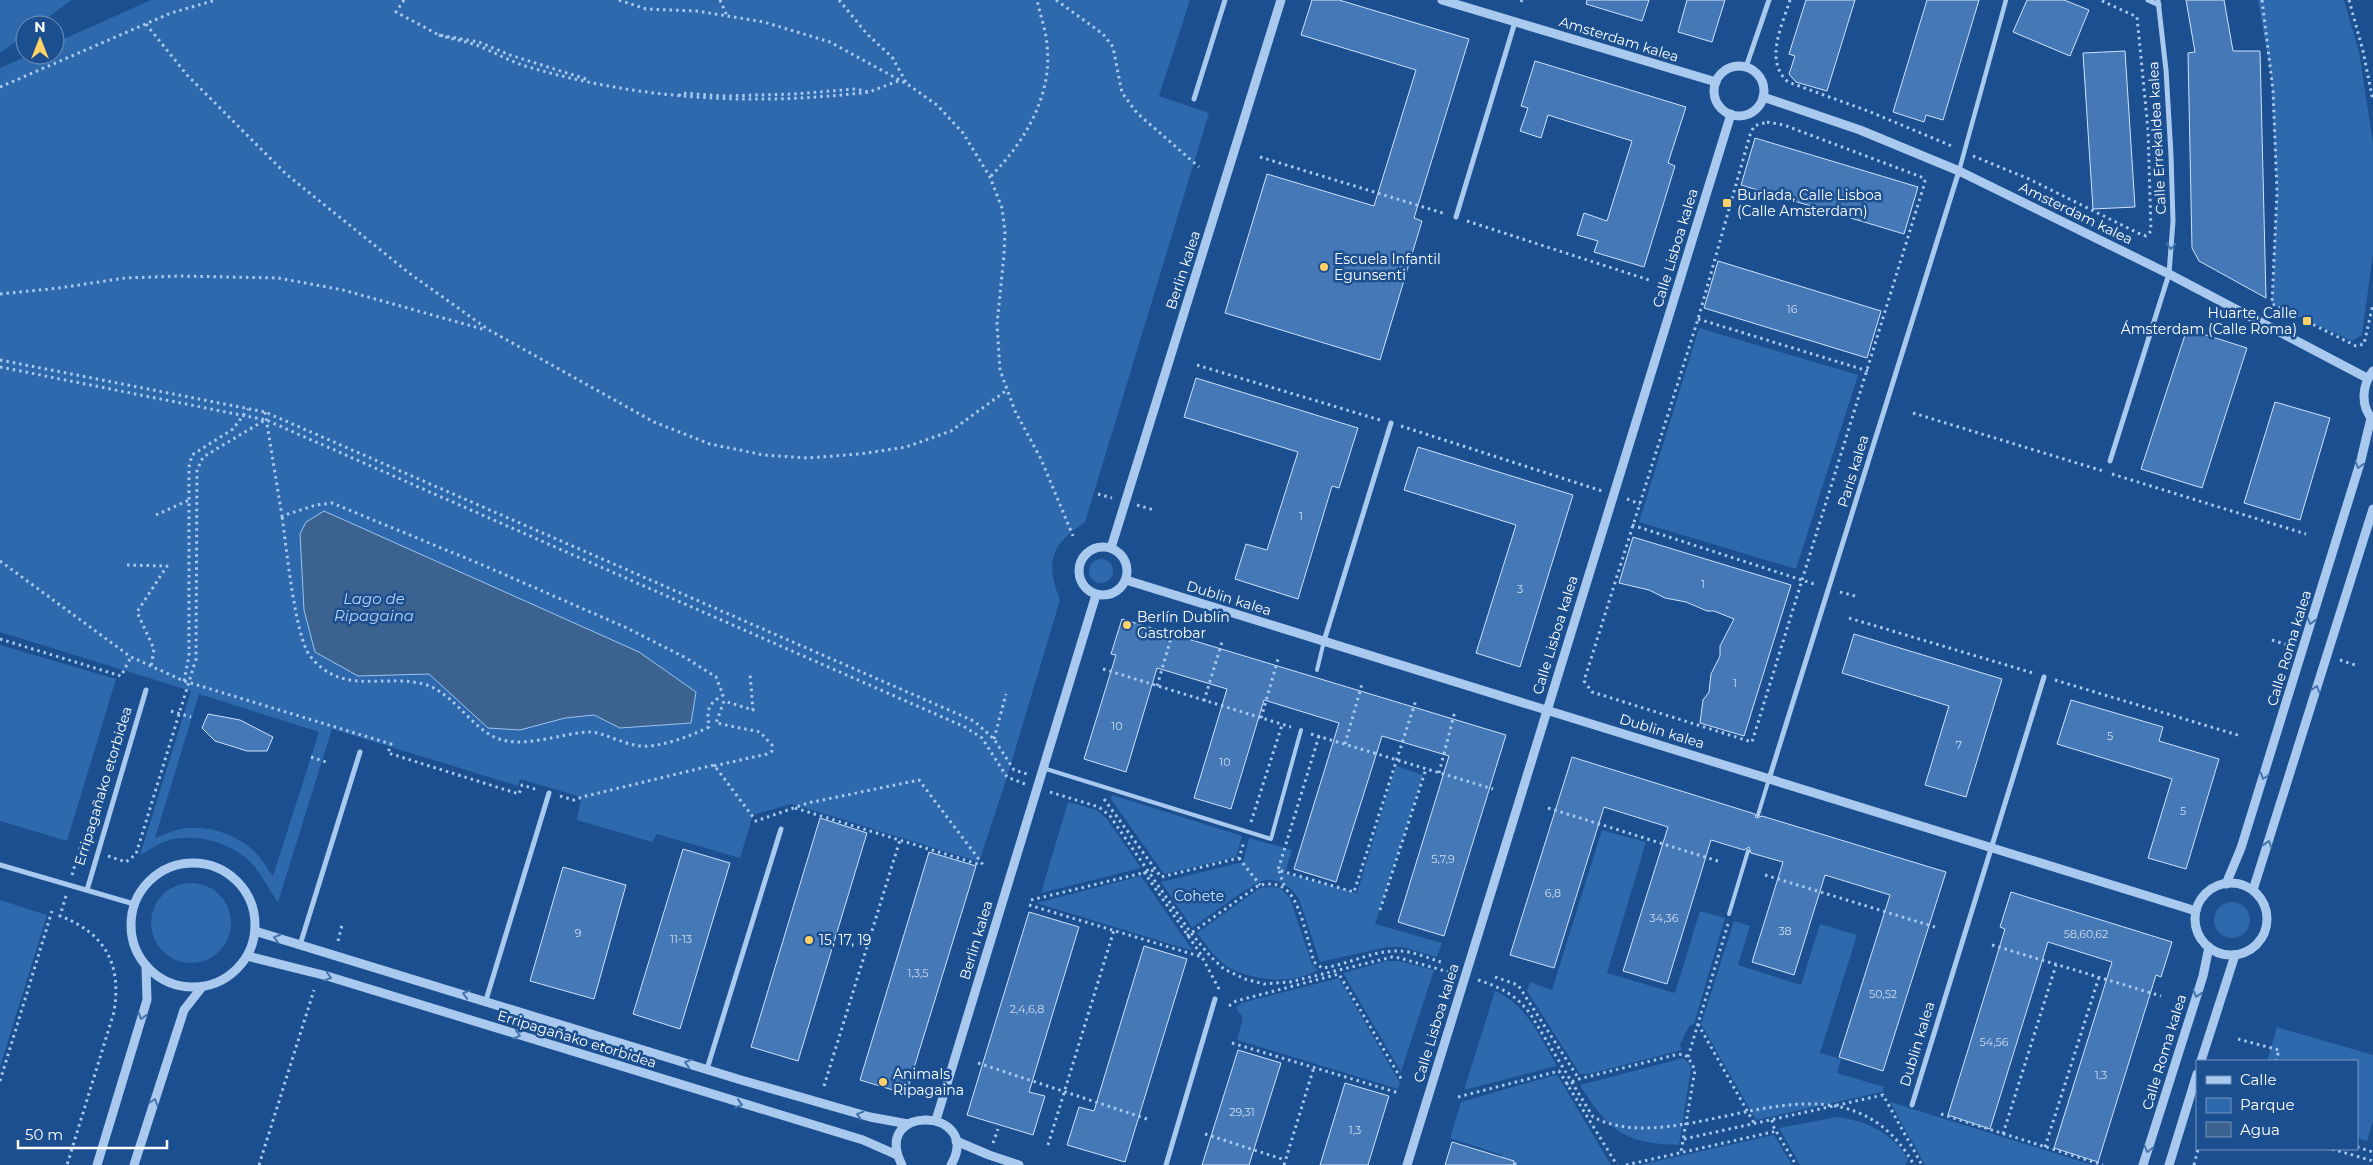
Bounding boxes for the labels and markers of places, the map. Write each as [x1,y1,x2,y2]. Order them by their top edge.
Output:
place label: Burlada, Calle Lisboa (Calle Amsterdam) [1737,186,1882,220]
marker: Burlada, Calle Lisboa (Calle Amsterdam) [1721,197,1733,209]
place label: Escuela Infantil Egunsenti [1334,250,1441,284]
marker: Escuela Infantil Egunsenti [1318,261,1330,273]
place label: Huarte, Calle Ámsterdam (Calle Roma) [2121,304,2297,338]
marker: Huarte, Calle Ámsterdam (Calle Roma) [2301,315,2313,327]
place label: Berlín Dublín Gastrobar [1137,608,1230,642]
marker: Berlín Dublín Gastrobar [1121,619,1133,631]
place label: 15, 17, 19 [819,931,871,949]
marker: 15, 17, 19 [803,934,815,946]
place label: Animals Ripagaina [893,1065,964,1099]
marker: Animals Ripagaina [877,1076,889,1088]

